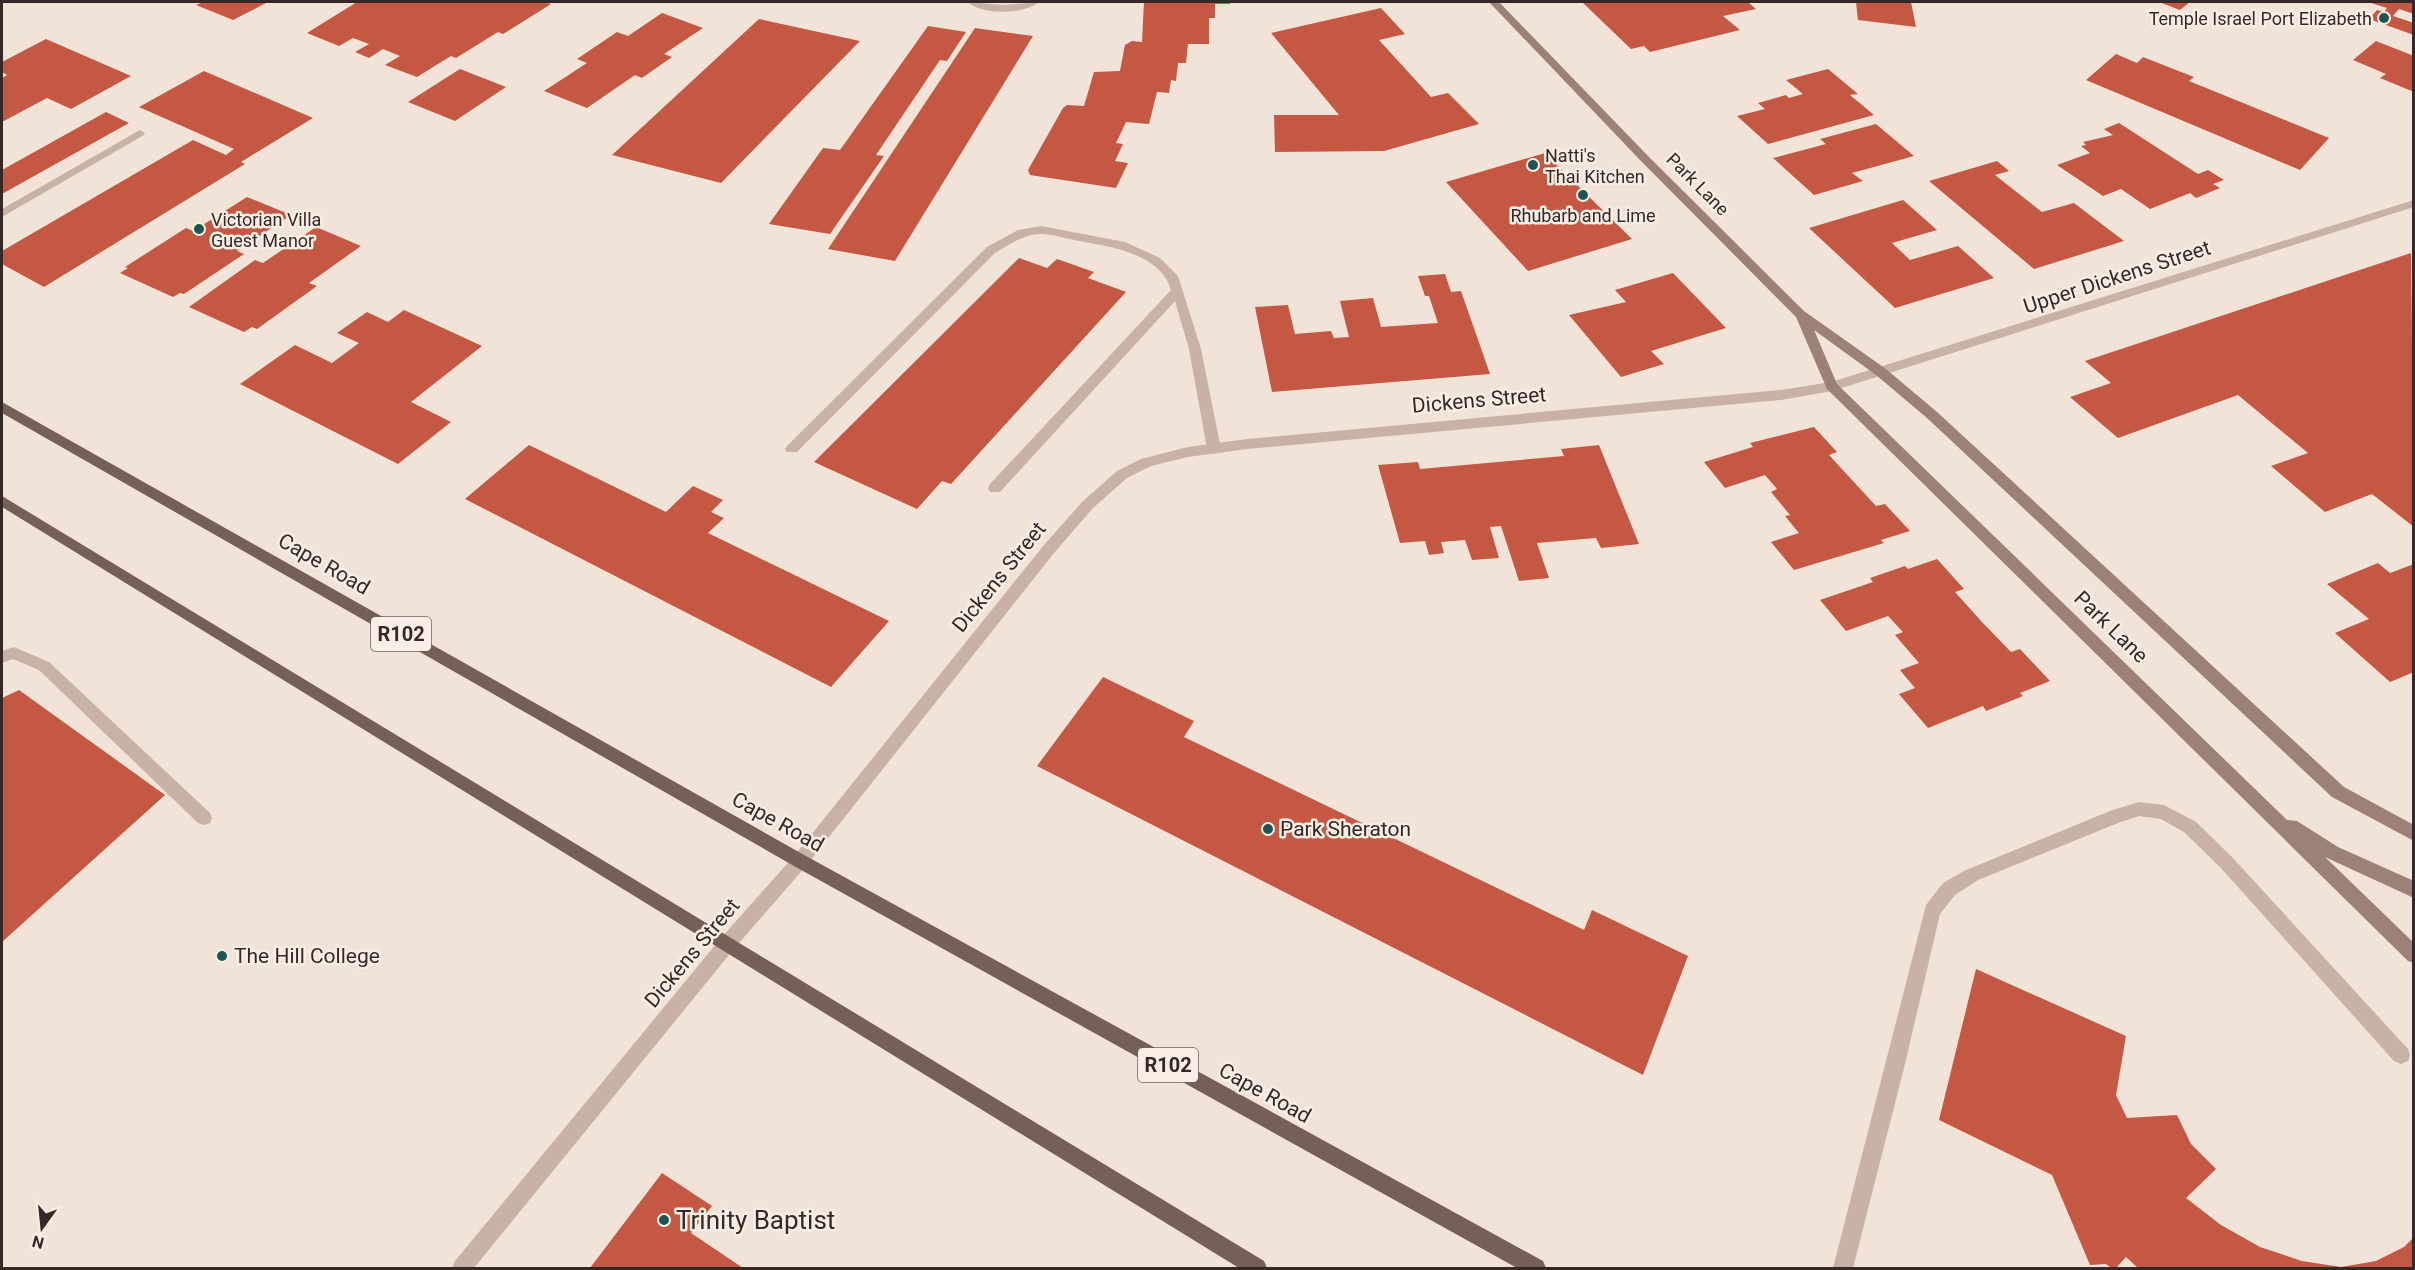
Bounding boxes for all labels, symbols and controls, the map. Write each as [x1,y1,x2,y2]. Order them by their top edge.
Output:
place label: Temple Israel Port Elizabeth [2149,8,2372,29]
marker: Temple Israel Port Elizabeth [2377,11,2391,25]
place label: Natti's Thai Kitchen [1545,145,1645,187]
street label: Park Lane [1662,148,1734,220]
marker: Natti's Thai Kitchen [1526,158,1540,172]
marker: Rhubarb and Lime [1576,188,1590,202]
place label: Rhubarb and Lime [1510,205,1656,226]
place label: Victorian Villa Guest Manor [211,209,321,251]
marker: Victorian Villa Guest Manor [192,222,206,236]
street label: Upper Dickens Street [2020,235,2214,319]
street label: Dickens Street [1411,382,1547,418]
street label: Dickens Street [947,517,1051,637]
street label: Cape Road [274,528,374,600]
street label: Park Lane [2069,586,2153,668]
road number: R102 [371,617,431,651]
street label: Cape Road [728,787,828,857]
place label: Park Sheraton [1280,817,1411,841]
marker: Park Sheraton [1261,822,1275,836]
street label: Dickens Street [640,894,744,1012]
place label: The Hill College [234,944,380,968]
marker: The Hill College [215,949,229,963]
road number: R102 [1138,1048,1198,1082]
street label: Cape Road [1215,1058,1315,1128]
north arrow [12,1198,72,1258]
place label: Trinity Baptist [676,1205,835,1235]
marker: Trinity Baptist [657,1213,671,1227]
text: N [30,1231,46,1253]

